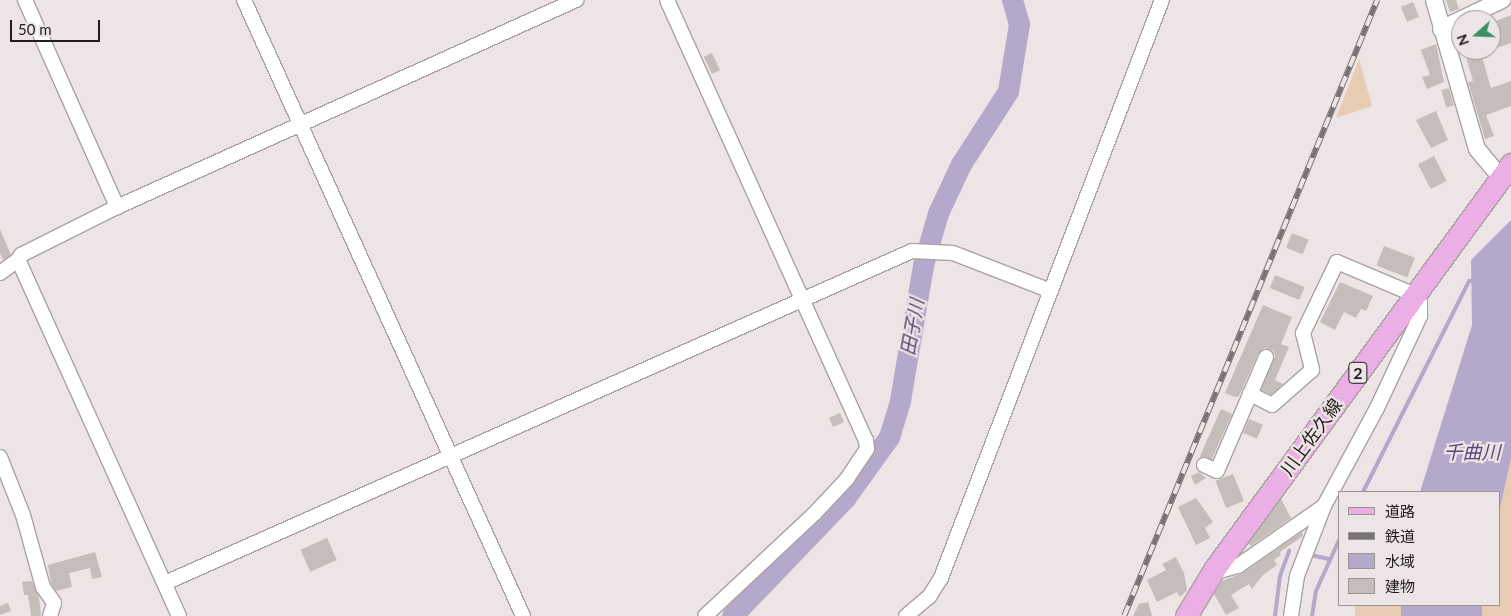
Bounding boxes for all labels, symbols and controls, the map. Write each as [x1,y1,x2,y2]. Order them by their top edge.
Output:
scale bar [12,10,102,42]
north arrow [1451,10,1501,60]
text: 50 m [18,20,52,38]
text: N [1453,32,1472,48]
water label: 田子川 [896,297,928,357]
road number: 2 [1348,359,1368,386]
street label: 川上佐久線 [1276,394,1346,480]
water label: 千曲川 [1444,441,1500,463]
legend [1338,491,1501,606]
text: 道路 [1385,502,1415,520]
text: 鉄道 [1385,527,1415,545]
text: 水域 [1385,552,1415,570]
text: 建物 [1385,577,1415,595]

